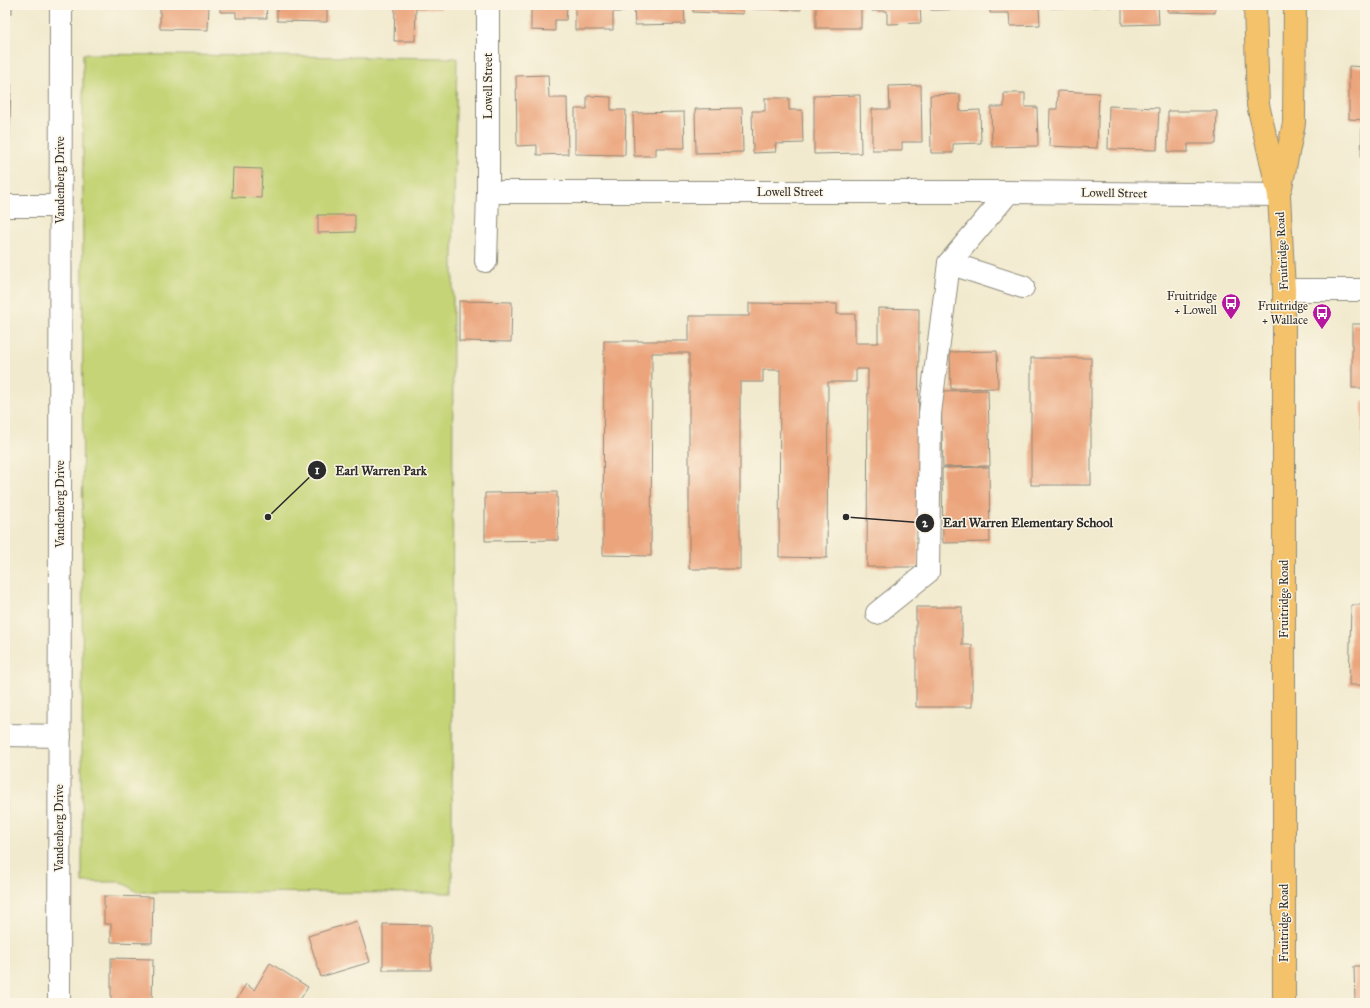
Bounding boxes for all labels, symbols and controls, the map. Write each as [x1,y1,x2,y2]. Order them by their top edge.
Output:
street label: Lowell Street [481,52,495,119]
street label: Vandenberg Drive [53,136,68,225]
street label: Lowell Street [757,185,824,199]
street label: Lowell Street [1081,185,1148,201]
street label: Fruitridge Road [1273,211,1292,291]
place label: Fruitridge + Lowell [1167,289,1218,317]
bus stop icon: Fruitridge + Lowell [1220,292,1242,320]
place label: Fruitridge + Wallace [1258,299,1308,327]
bus stop icon: Fruitridge + Wallace [1311,302,1333,330]
callout: Earl Warren Park [307,458,435,483]
street label: Vandenberg Drive [53,460,68,549]
text: 1 [315,463,320,477]
text: Earl Warren Park [335,463,428,479]
callout: Earl Warren Elementary School [915,510,1121,535]
text: Earl Warren Elementary School [943,515,1114,531]
text: 2 [922,516,929,530]
street label: Fruitridge Road [1277,560,1292,638]
street label: Vandenberg Drive [52,784,67,873]
street label: Fruitridge Road [1277,884,1292,962]

